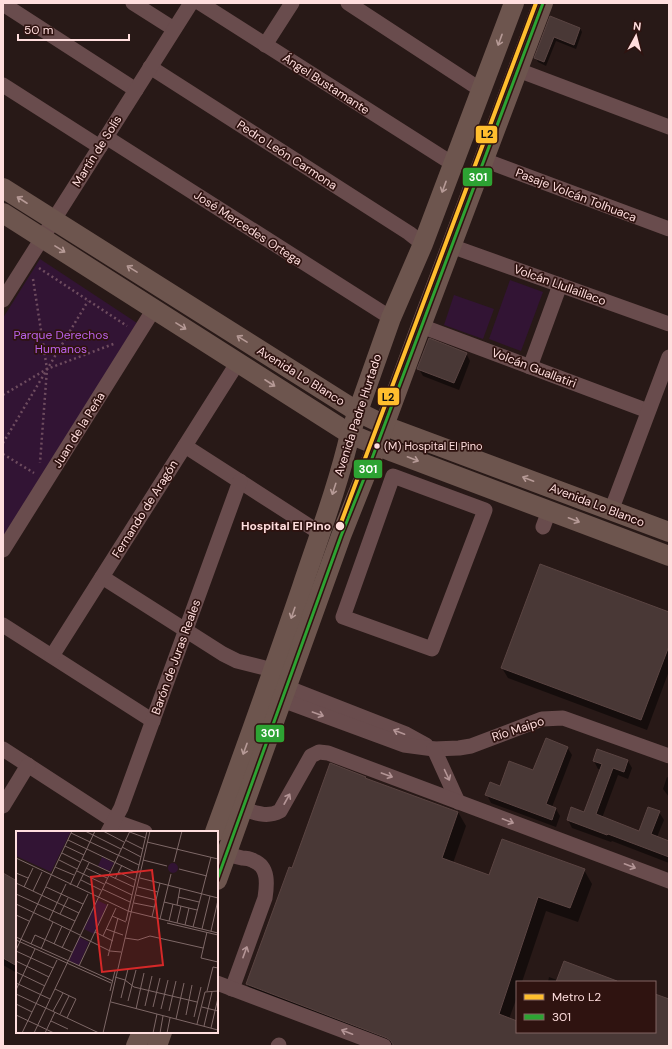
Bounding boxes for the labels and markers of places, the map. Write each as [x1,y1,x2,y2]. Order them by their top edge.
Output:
place label: (M) Hospital El Pino [384,439,483,453]
marker: (M) Hospital El Pino [372,441,382,451]
place label: Hospital El Pino [241,518,331,534]
marker: Hospital El Pino [334,520,346,532]

